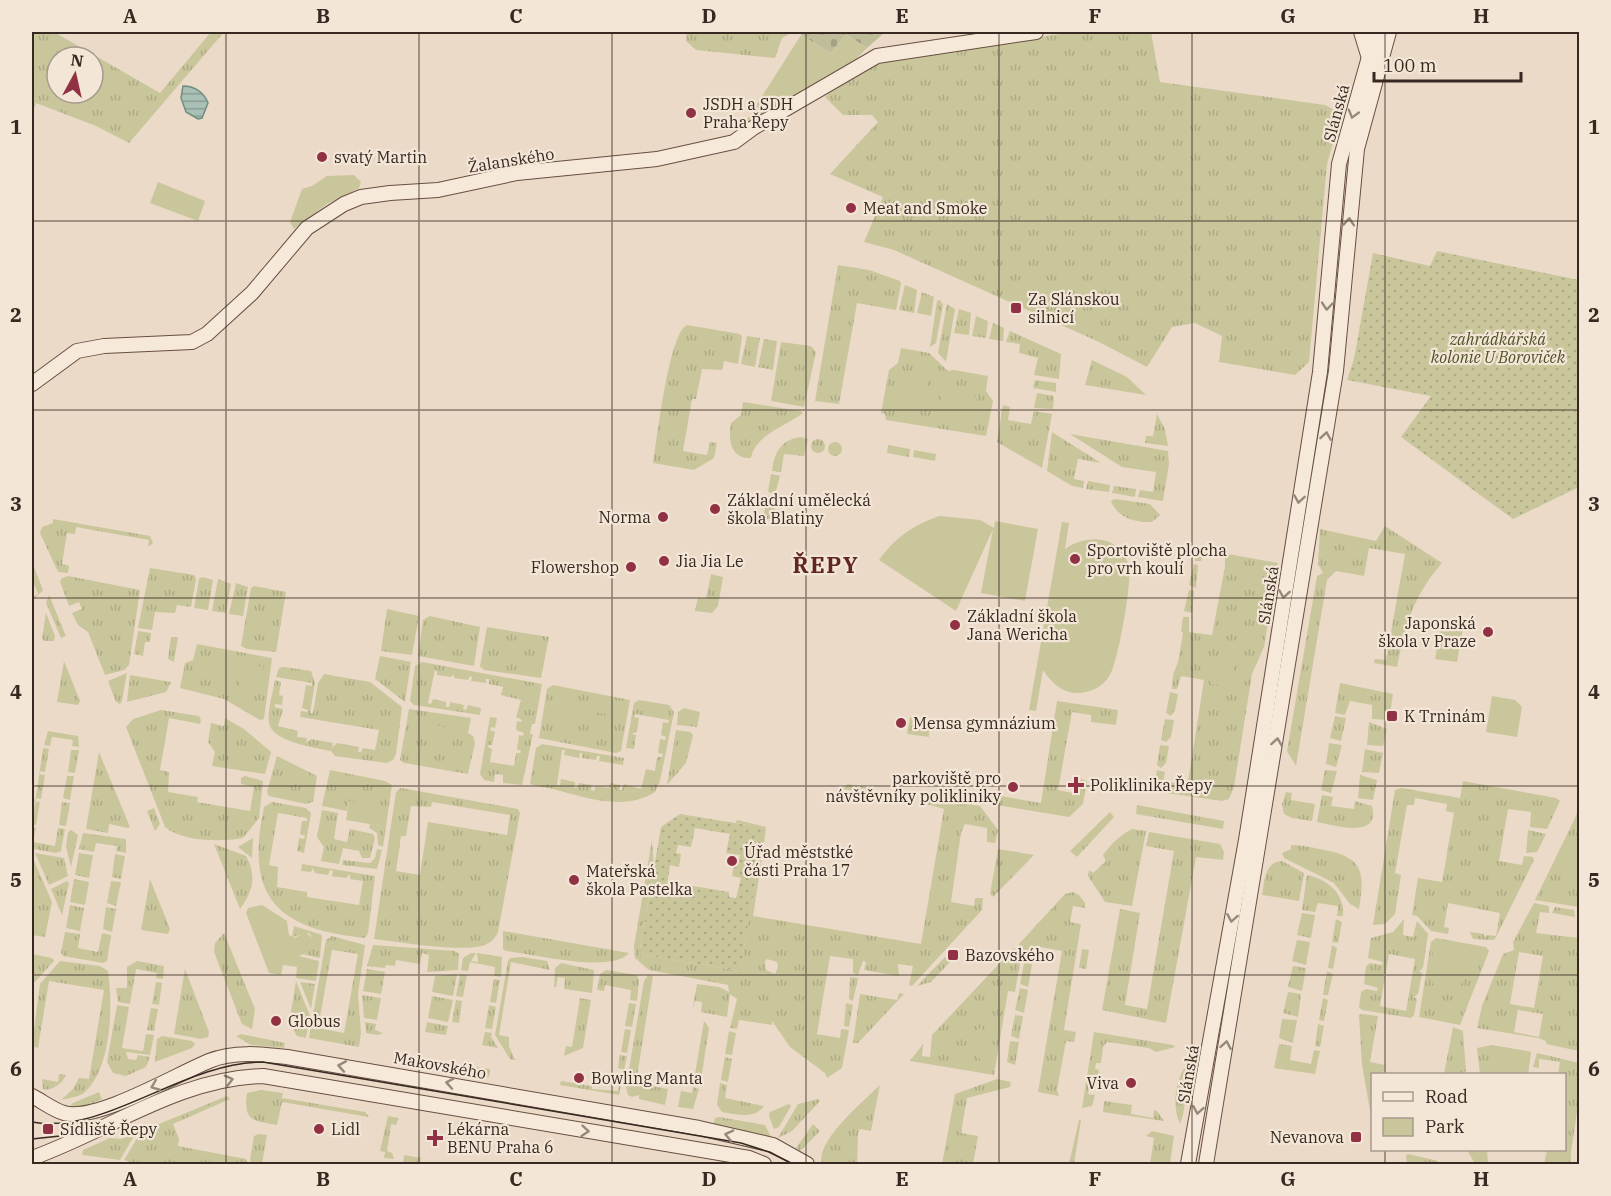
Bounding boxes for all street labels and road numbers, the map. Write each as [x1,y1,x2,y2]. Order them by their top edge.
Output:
street label: Slánská [1319,82,1353,144]
street label: Žalanského [466,143,556,177]
street label: Slánská [1254,564,1283,626]
street label: Slánská [1173,1043,1203,1105]
street label: Makovského [392,1047,488,1083]

